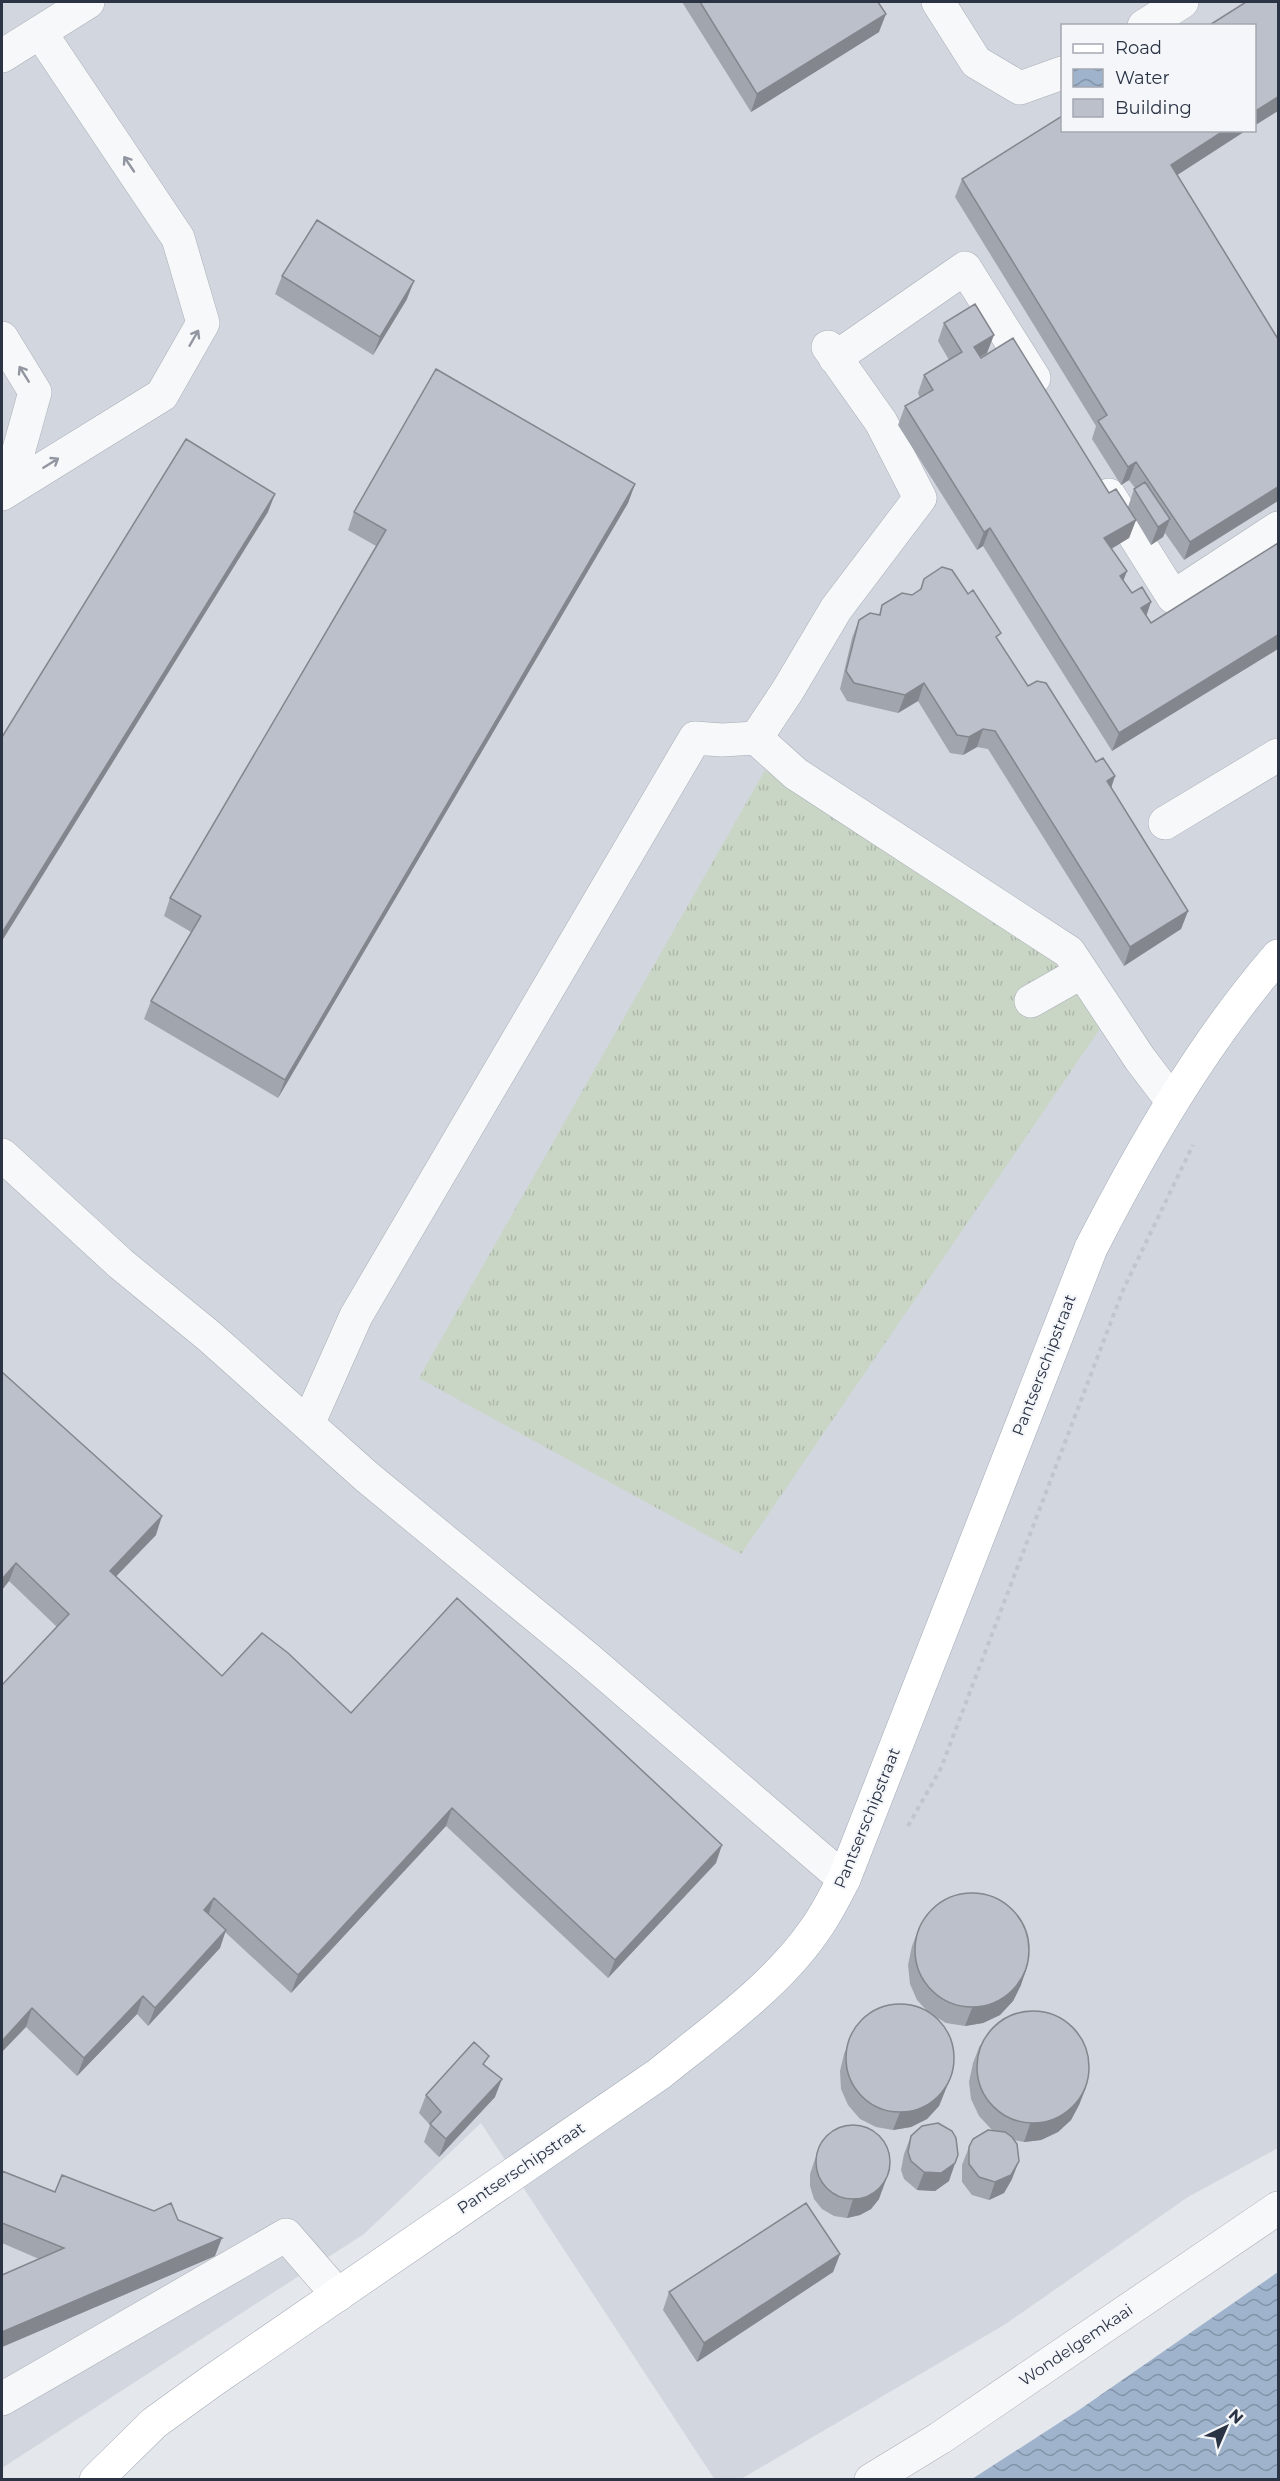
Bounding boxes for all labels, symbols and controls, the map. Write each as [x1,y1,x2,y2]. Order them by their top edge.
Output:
legend [1061,24,1256,132]
text: Road [1115,37,1162,59]
text: Water [1115,67,1170,89]
text: Building [1115,97,1192,119]
one-way arrow [122,156,135,173]
one-way arrow [189,330,201,347]
one-way arrow [18,366,30,383]
one-way arrow [42,456,59,468]
street label: Pantserschipstraat [1008,1291,1080,1438]
street label: Pantserschipstraat [830,1744,904,1891]
street label: Pantserschipstraat [454,2118,589,2218]
street label: Wondelgemkaai [1016,2300,1136,2390]
north arrow [1196,2397,1256,2457]
text: N [1225,2405,1247,2428]

